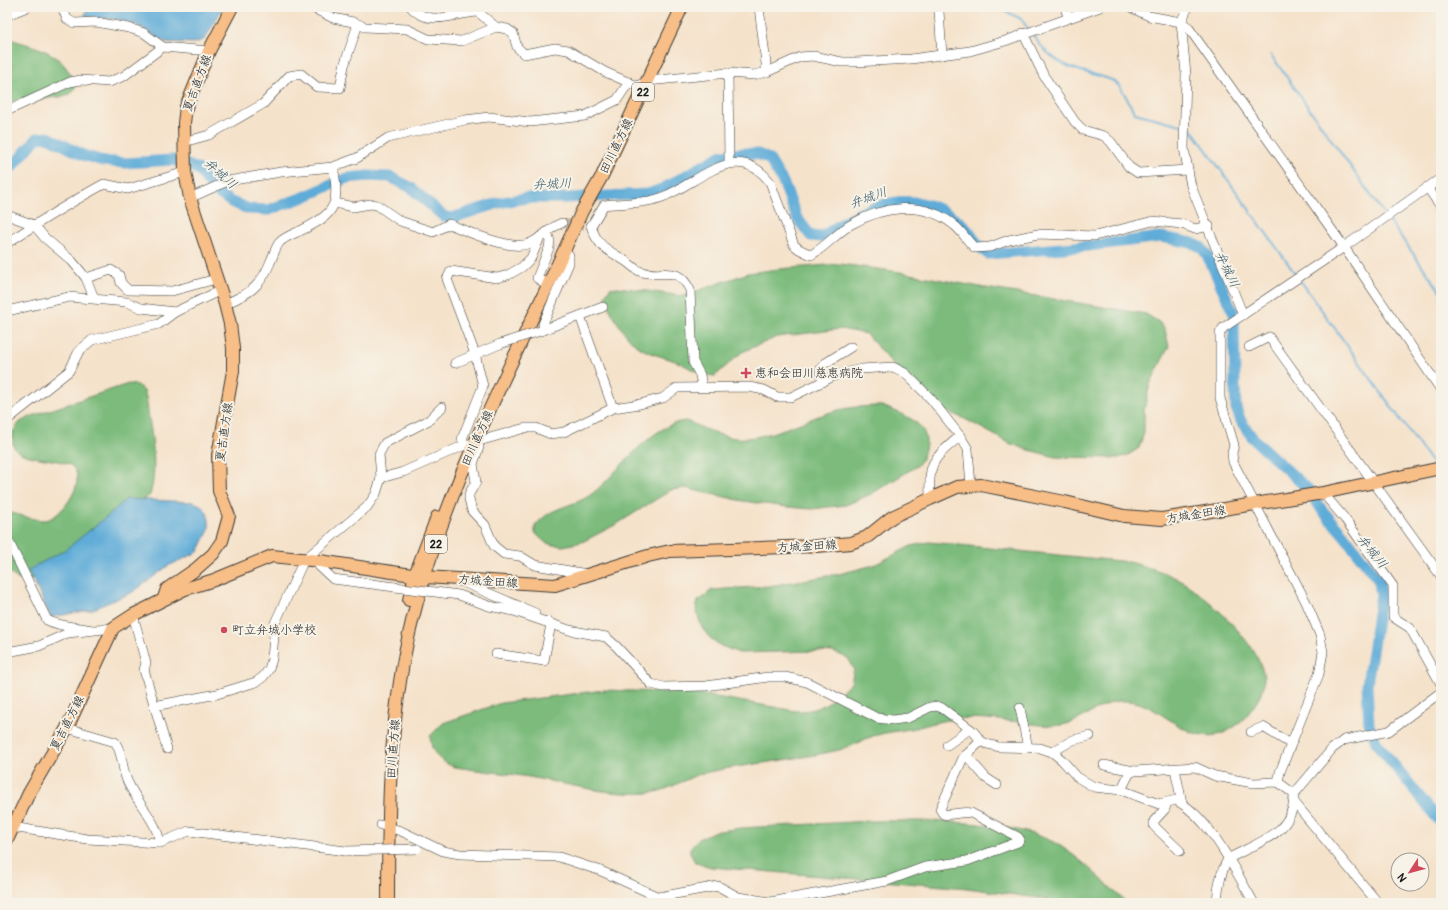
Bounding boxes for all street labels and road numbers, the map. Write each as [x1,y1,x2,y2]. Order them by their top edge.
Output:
street label: 夏吉直方線 [180,52,215,114]
road number: 22 [632,83,654,101]
street label: 田川直方線 [597,116,636,176]
street label: 夏吉直方線 [213,401,236,463]
street label: 田川直方線 [458,408,497,469]
street label: 方城金田線 [1165,502,1227,527]
road number: 22 [425,535,447,553]
street label: 方城金田線 [777,537,837,556]
street label: 方城金田線 [458,572,518,591]
street label: 夏吉直方線 [47,693,88,753]
street label: 田川直方線 [384,719,403,779]

